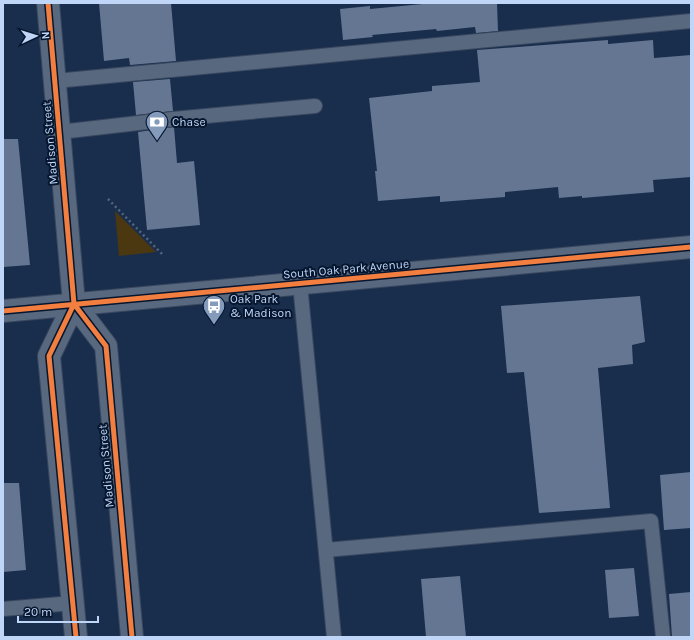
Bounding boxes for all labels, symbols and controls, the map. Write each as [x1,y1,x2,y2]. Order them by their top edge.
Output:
north arrow [16,16,56,56]
text: N [39,31,52,40]
street label: Madison Street [39,100,61,185]
bank icon: Chase [144,109,170,142]
place label: Chase [172,115,206,129]
street label: South Oak Park Avenue [282,257,410,281]
place label: Oak Park & Madison [230,292,291,320]
bus stop icon: Oak Park & Madison [201,293,227,326]
street label: Madison Street [95,423,117,508]
scale bar [18,598,98,624]
text: 20 m [24,605,52,619]

